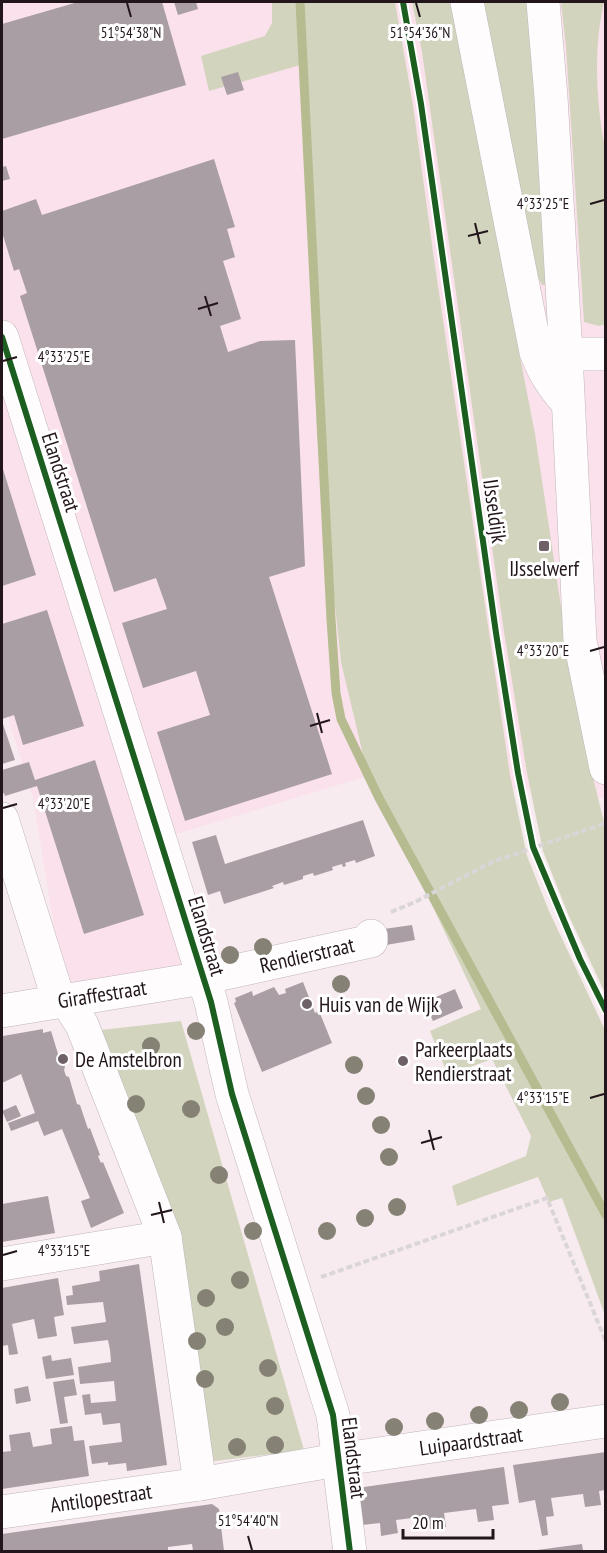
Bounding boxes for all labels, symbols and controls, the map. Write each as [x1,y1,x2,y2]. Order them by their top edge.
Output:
text: 51°54'38"N [101,23,161,42]
text: 51°54'36"N [390,23,450,42]
text: 4°33'25"E [517,194,569,213]
text: 4°33'25"E [38,347,90,366]
street label: Elandstraat [36,429,87,515]
street label: IJsseldijk [477,477,513,545]
marker: IJsselwerf [537,539,551,553]
place label: IJsselwerf [509,555,579,582]
text: 4°33'20"E [517,641,569,660]
text: 4°33'20"E [38,794,90,813]
street label: Elandstraat [182,893,232,979]
street label: Rendierstraat [257,931,357,979]
street label: Giraffestraat [56,974,149,1014]
place label: Huis van de Wijk [319,991,439,1018]
marker: Huis van de Wijk [300,997,314,1011]
place label: Parkeerplaats Rendierstraat [415,1036,513,1087]
place label: De Amstelbron [75,1046,182,1073]
marker: De Amstelbron [56,1052,70,1066]
marker: Parkeerplaats Rendierstraat [396,1054,410,1068]
text: 4°33'15"E [517,1088,569,1107]
text: 4°33'15"E [38,1241,90,1260]
street label: Elandstraat [336,1416,372,1500]
street label: Luipaardstraat [418,1420,525,1462]
street label: Antilopestraat [48,1477,154,1518]
scale bar [403,1502,493,1540]
text: 51°54'40"N [218,1511,278,1530]
text: 20 m [412,1511,444,1534]

